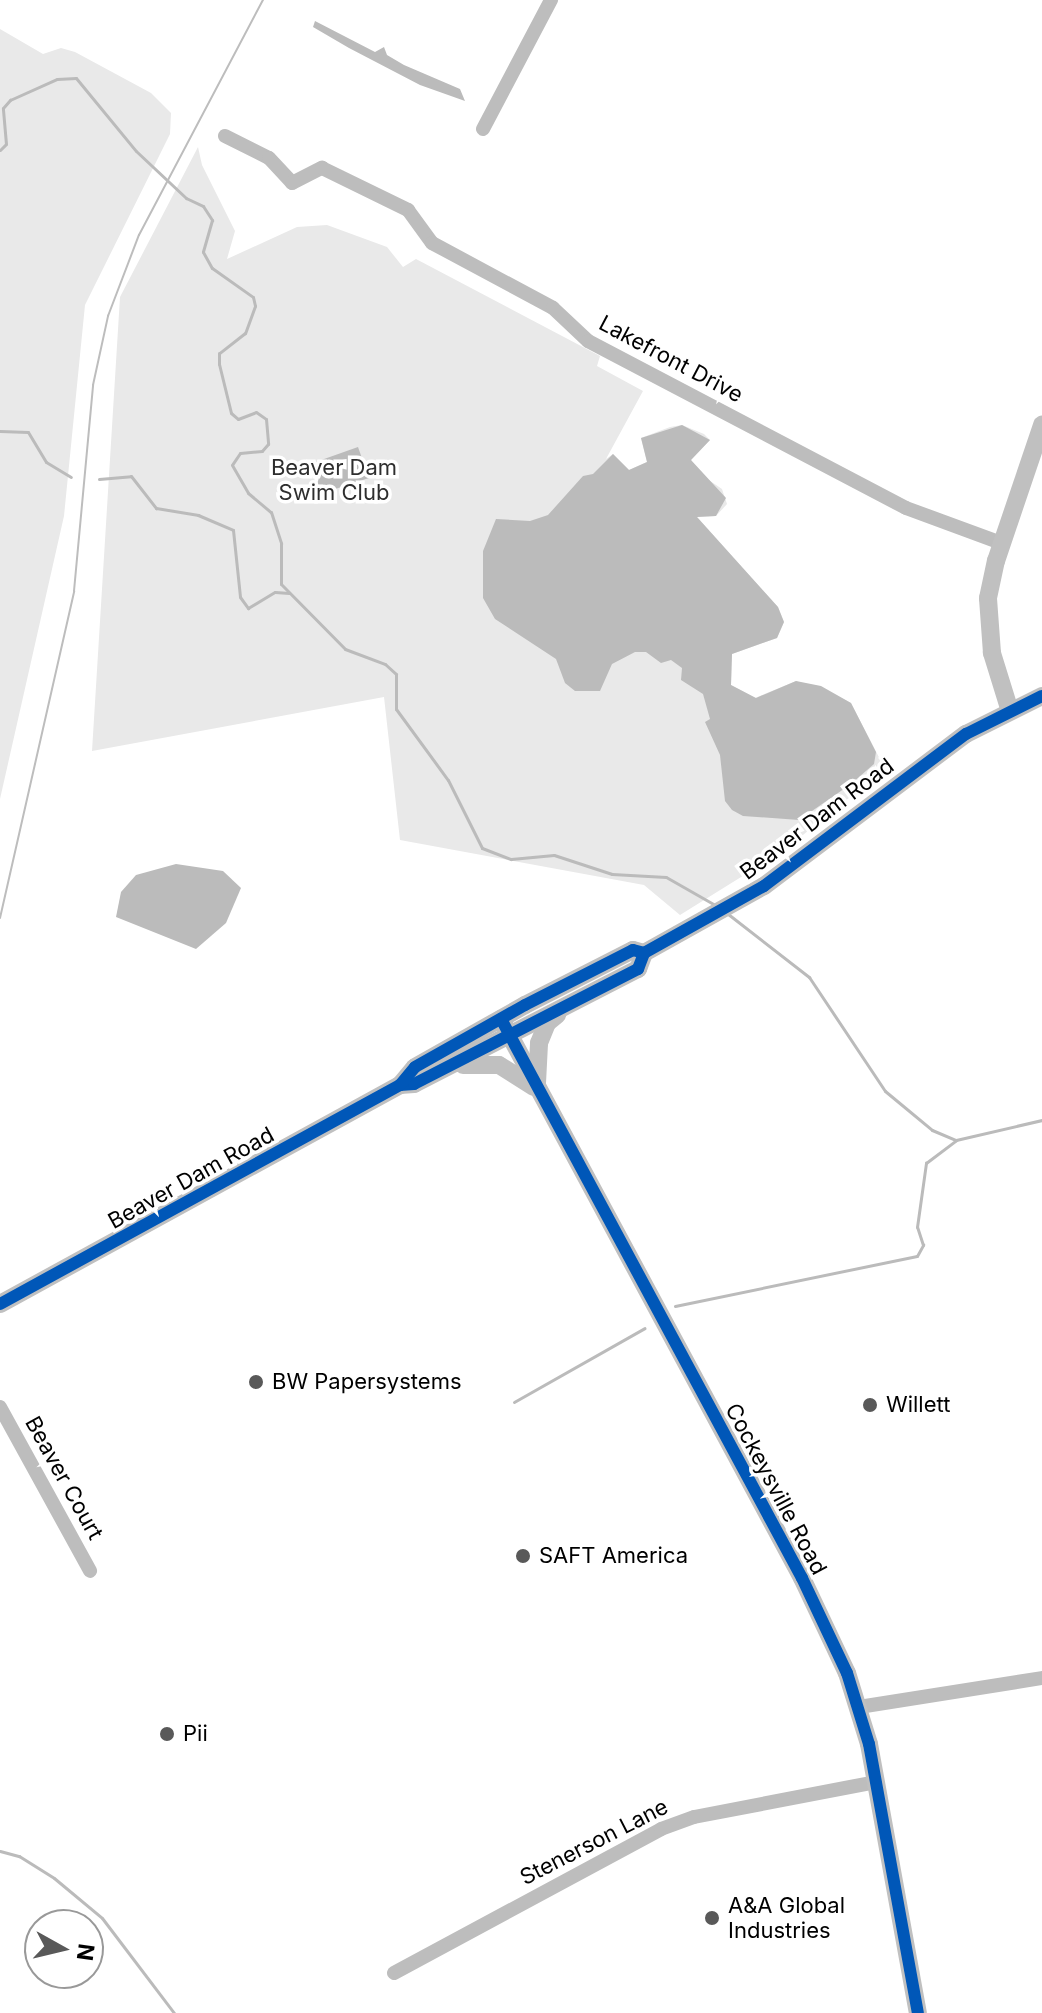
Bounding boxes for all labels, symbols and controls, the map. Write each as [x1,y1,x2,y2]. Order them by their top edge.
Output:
street label: Lakefront Drive [594,310,748,408]
park label: Beaver Dam Swim Club [271,454,397,506]
street label: Beaver Dam Road [735,753,899,885]
street label: Beaver Dam Road [104,1122,278,1234]
place label: BW Papersystems [272,1369,462,1395]
marker: BW Papersystems [247,1373,265,1391]
place label: Willett [886,1392,950,1418]
marker: Willett [861,1396,879,1414]
street label: Cockeysville Road [720,1399,832,1579]
street label: Beaver Court [19,1412,109,1544]
place label: SAFT America [539,1543,688,1569]
marker: SAFT America [514,1547,532,1565]
place label: Pii [183,1721,208,1747]
marker: Pii [158,1725,176,1743]
street label: Stenerson Lane [516,1793,672,1891]
place label: A&A Global Industries [728,1892,845,1944]
north arrow [24,1909,104,1989]
marker: A&A Global Industries [703,1909,721,1927]
text: N [72,1942,100,1962]

